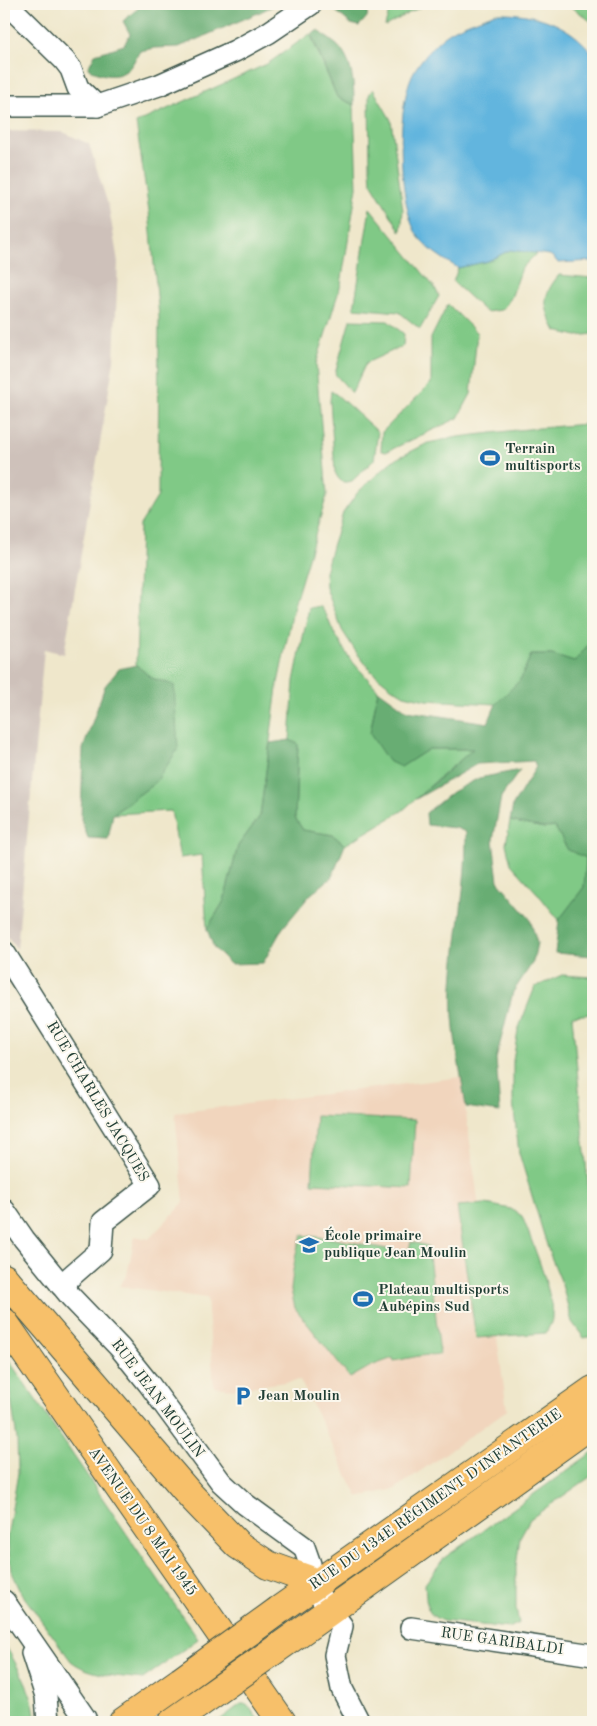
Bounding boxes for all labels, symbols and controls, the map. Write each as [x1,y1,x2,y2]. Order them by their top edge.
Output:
place label: Terrain multisports [505,442,580,474]
sports icon: Terrain multisports [479,447,501,469]
street label: RUE CHARLES JACQUES [43,1019,151,1185]
place label: École primaire publique Jean Moulin [324,1226,467,1261]
school or university icon: École primaire publique Jean Moulin [298,1234,320,1256]
place label: Plateau multisports Aubépins Sud [378,1283,509,1315]
sports icon: Plateau multisports Aubépins Sud [352,1288,374,1310]
street label: RUE JEAN MOULIN [108,1337,207,1461]
parking icon: Jean Moulin [232,1385,254,1407]
place label: Jean Moulin [258,1389,340,1404]
street label: RUE DU 134E RÉGIMENT D'INFANTERIE [306,1404,565,1593]
street label: AVENUE DU 8 MAI 1945 [85,1445,199,1599]
street label: RUE GARIBALDI [440,1626,564,1658]

